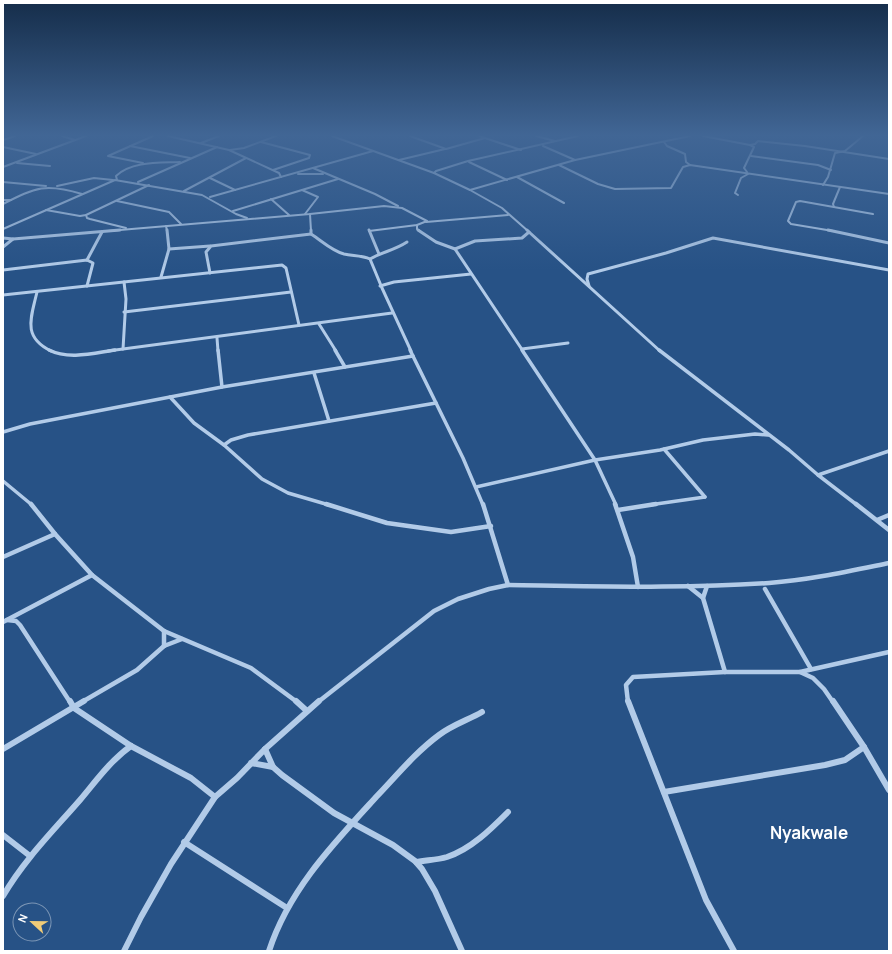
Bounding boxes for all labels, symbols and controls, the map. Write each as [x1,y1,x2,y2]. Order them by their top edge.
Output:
district label: Nyakwale [770,821,848,844]
north arrow [12,902,52,942]
text: N [14,912,31,925]

